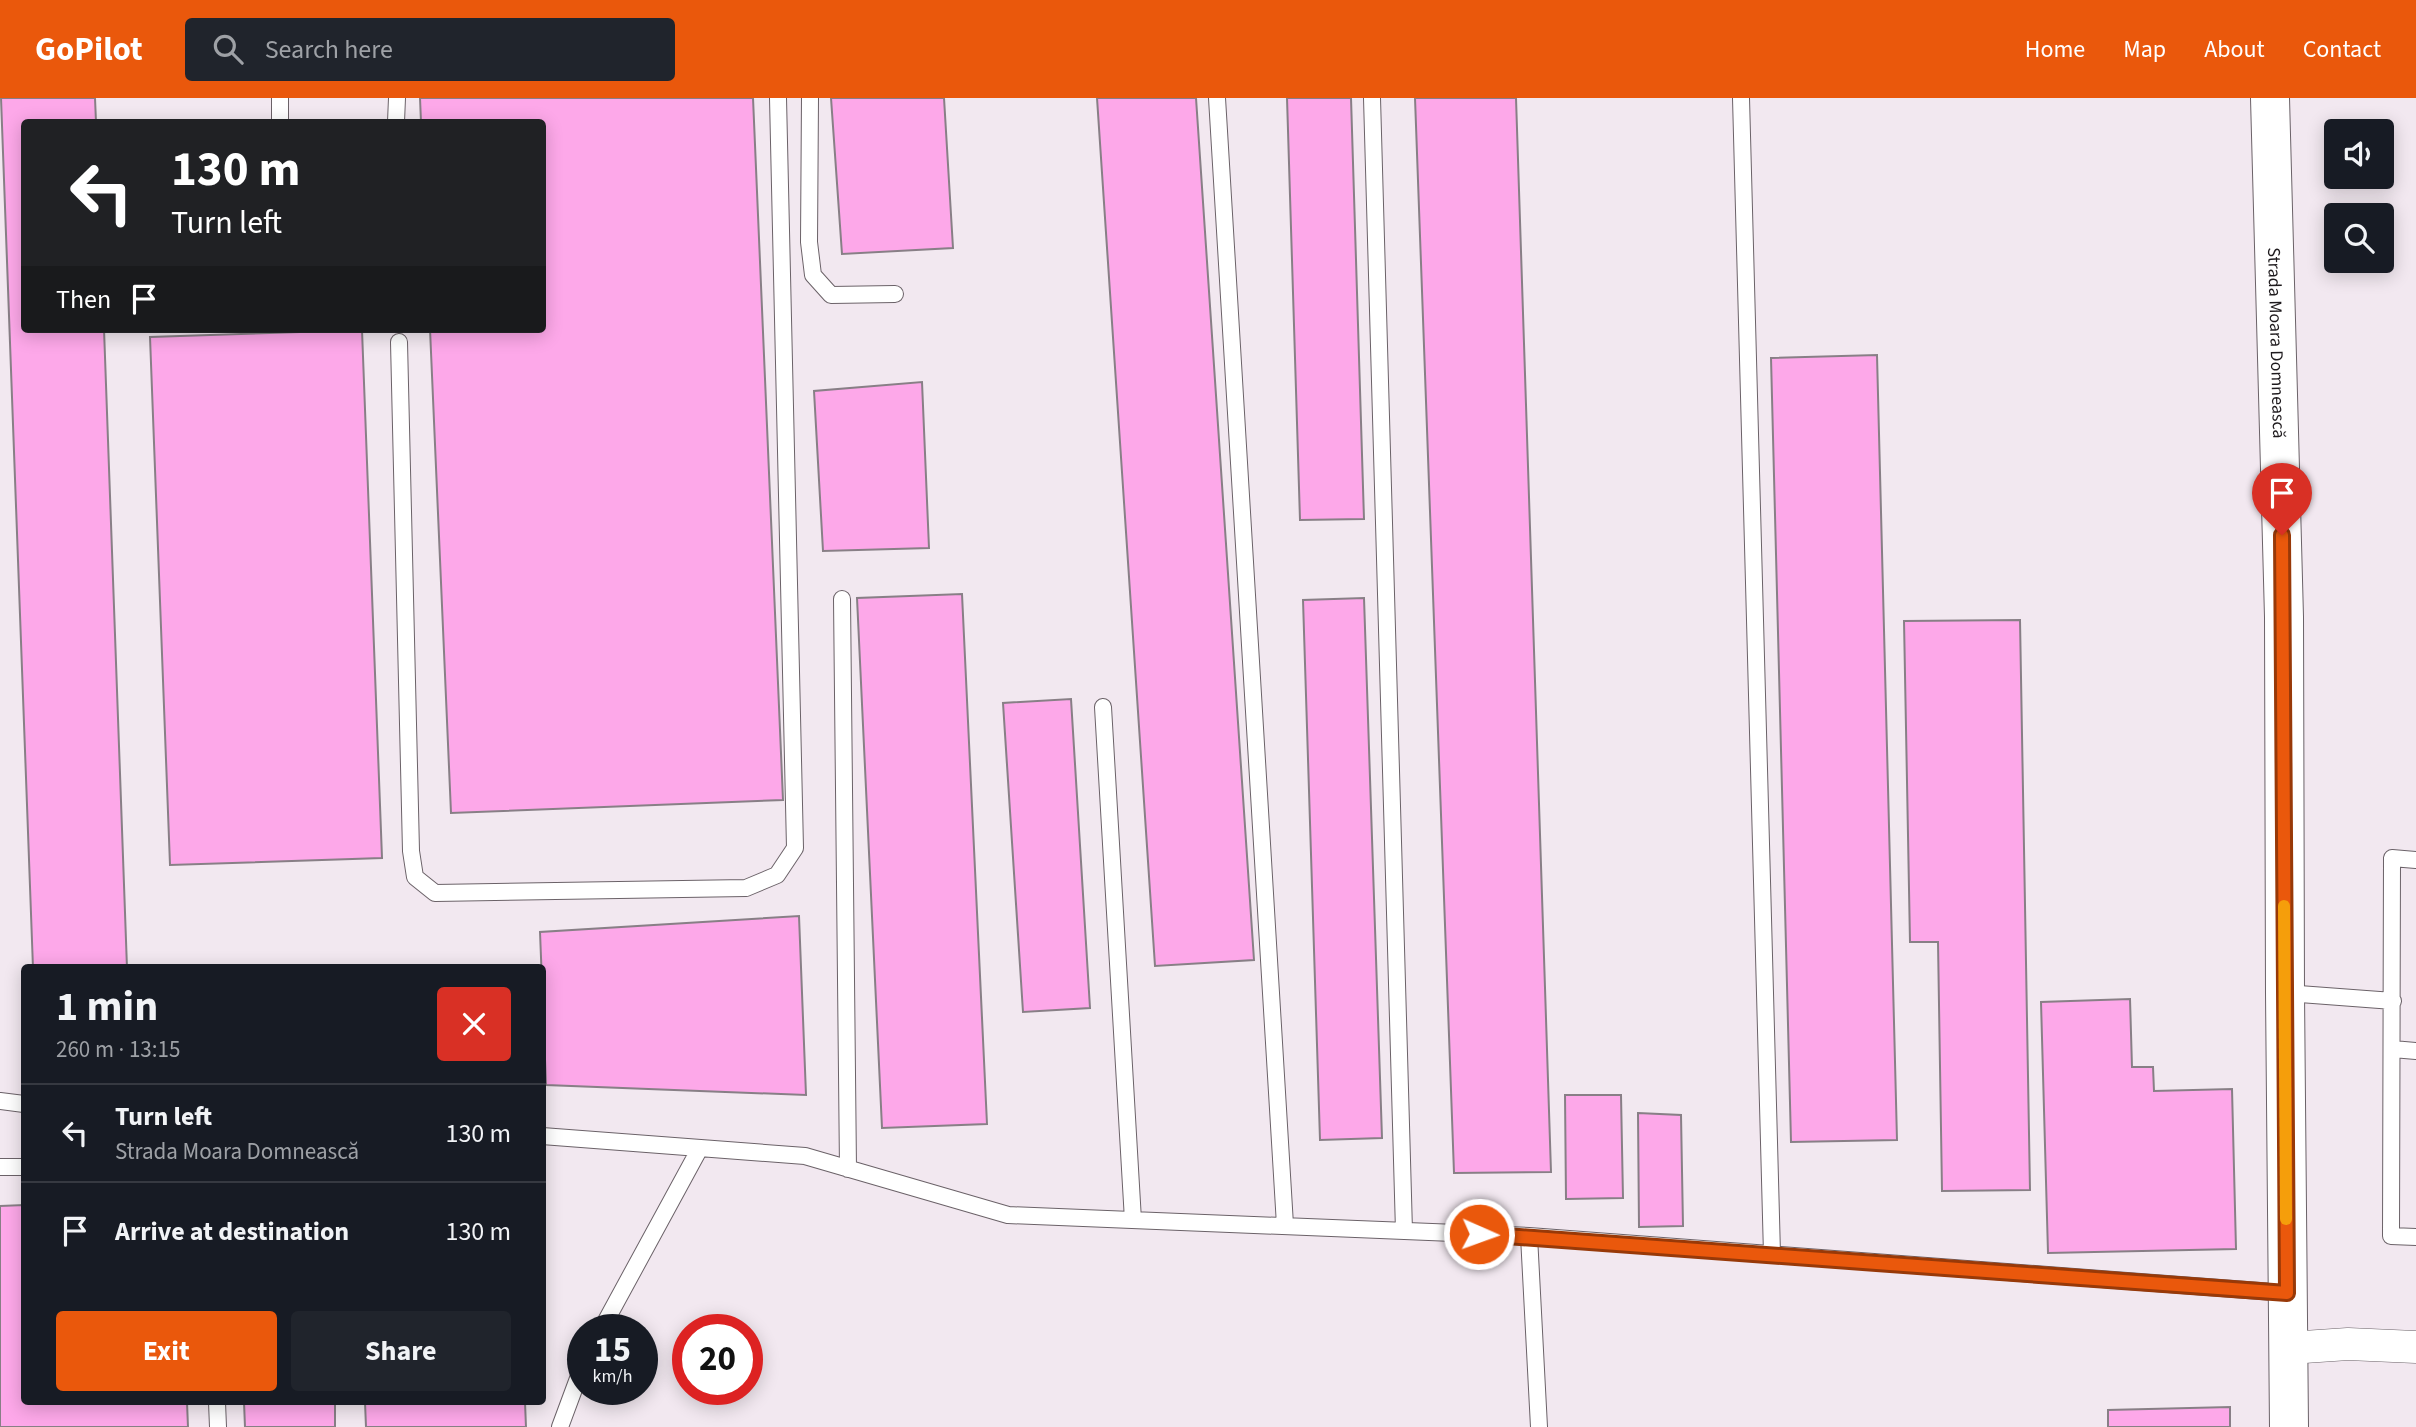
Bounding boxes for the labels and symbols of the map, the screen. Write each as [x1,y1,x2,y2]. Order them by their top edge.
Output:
street label: Strada Moara Domnească [2261,247,2291,439]
pin [2252,463,2312,535]
position arrow [1442,1197,1516,1271]
speed limit sign: 20 [672,1314,763,1405]

